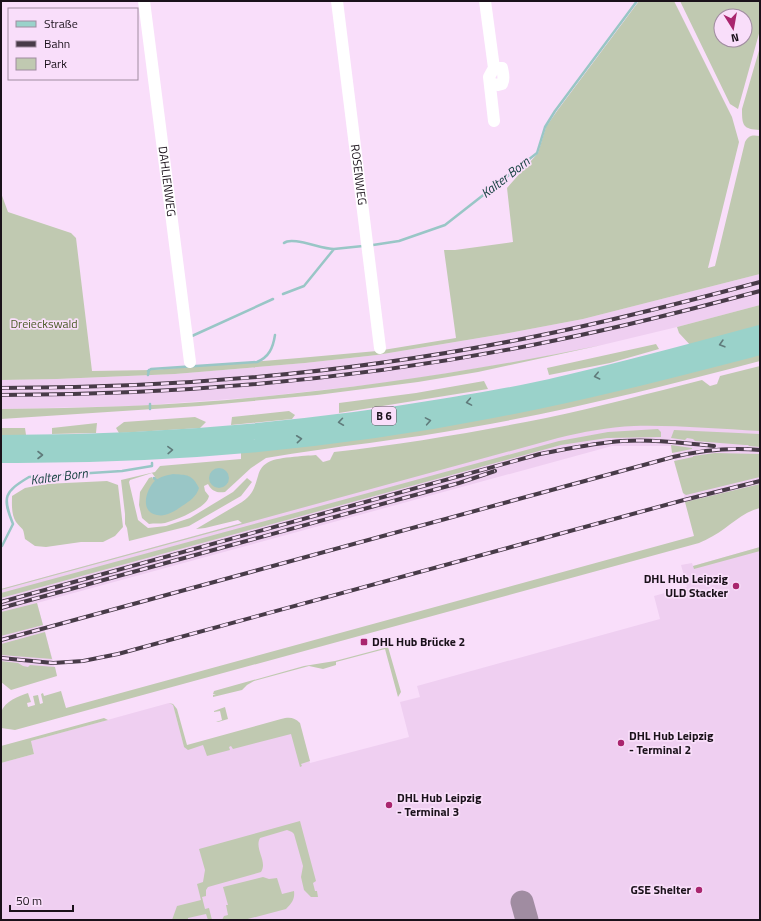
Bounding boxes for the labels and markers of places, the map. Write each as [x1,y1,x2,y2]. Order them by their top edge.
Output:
place label: DHL Hub Leipzig ULD Stacker [644,569,729,602]
marker: DHL Hub Leipzig ULD Stacker [731,581,741,591]
place label: DHL Hub Brücke 2 [372,632,465,651]
marker: DHL Hub Brücke 2 [359,637,369,647]
place label: DHL Hub Leipzig - Terminal 2 [629,726,714,759]
marker: DHL Hub Leipzig - Terminal 2 [616,738,626,748]
place label: DHL Hub Leipzig - Terminal 3 [397,788,482,821]
marker: DHL Hub Leipzig - Terminal 3 [384,800,394,810]
place label: GSE Shelter [630,880,692,899]
marker: GSE Shelter [694,885,704,895]

